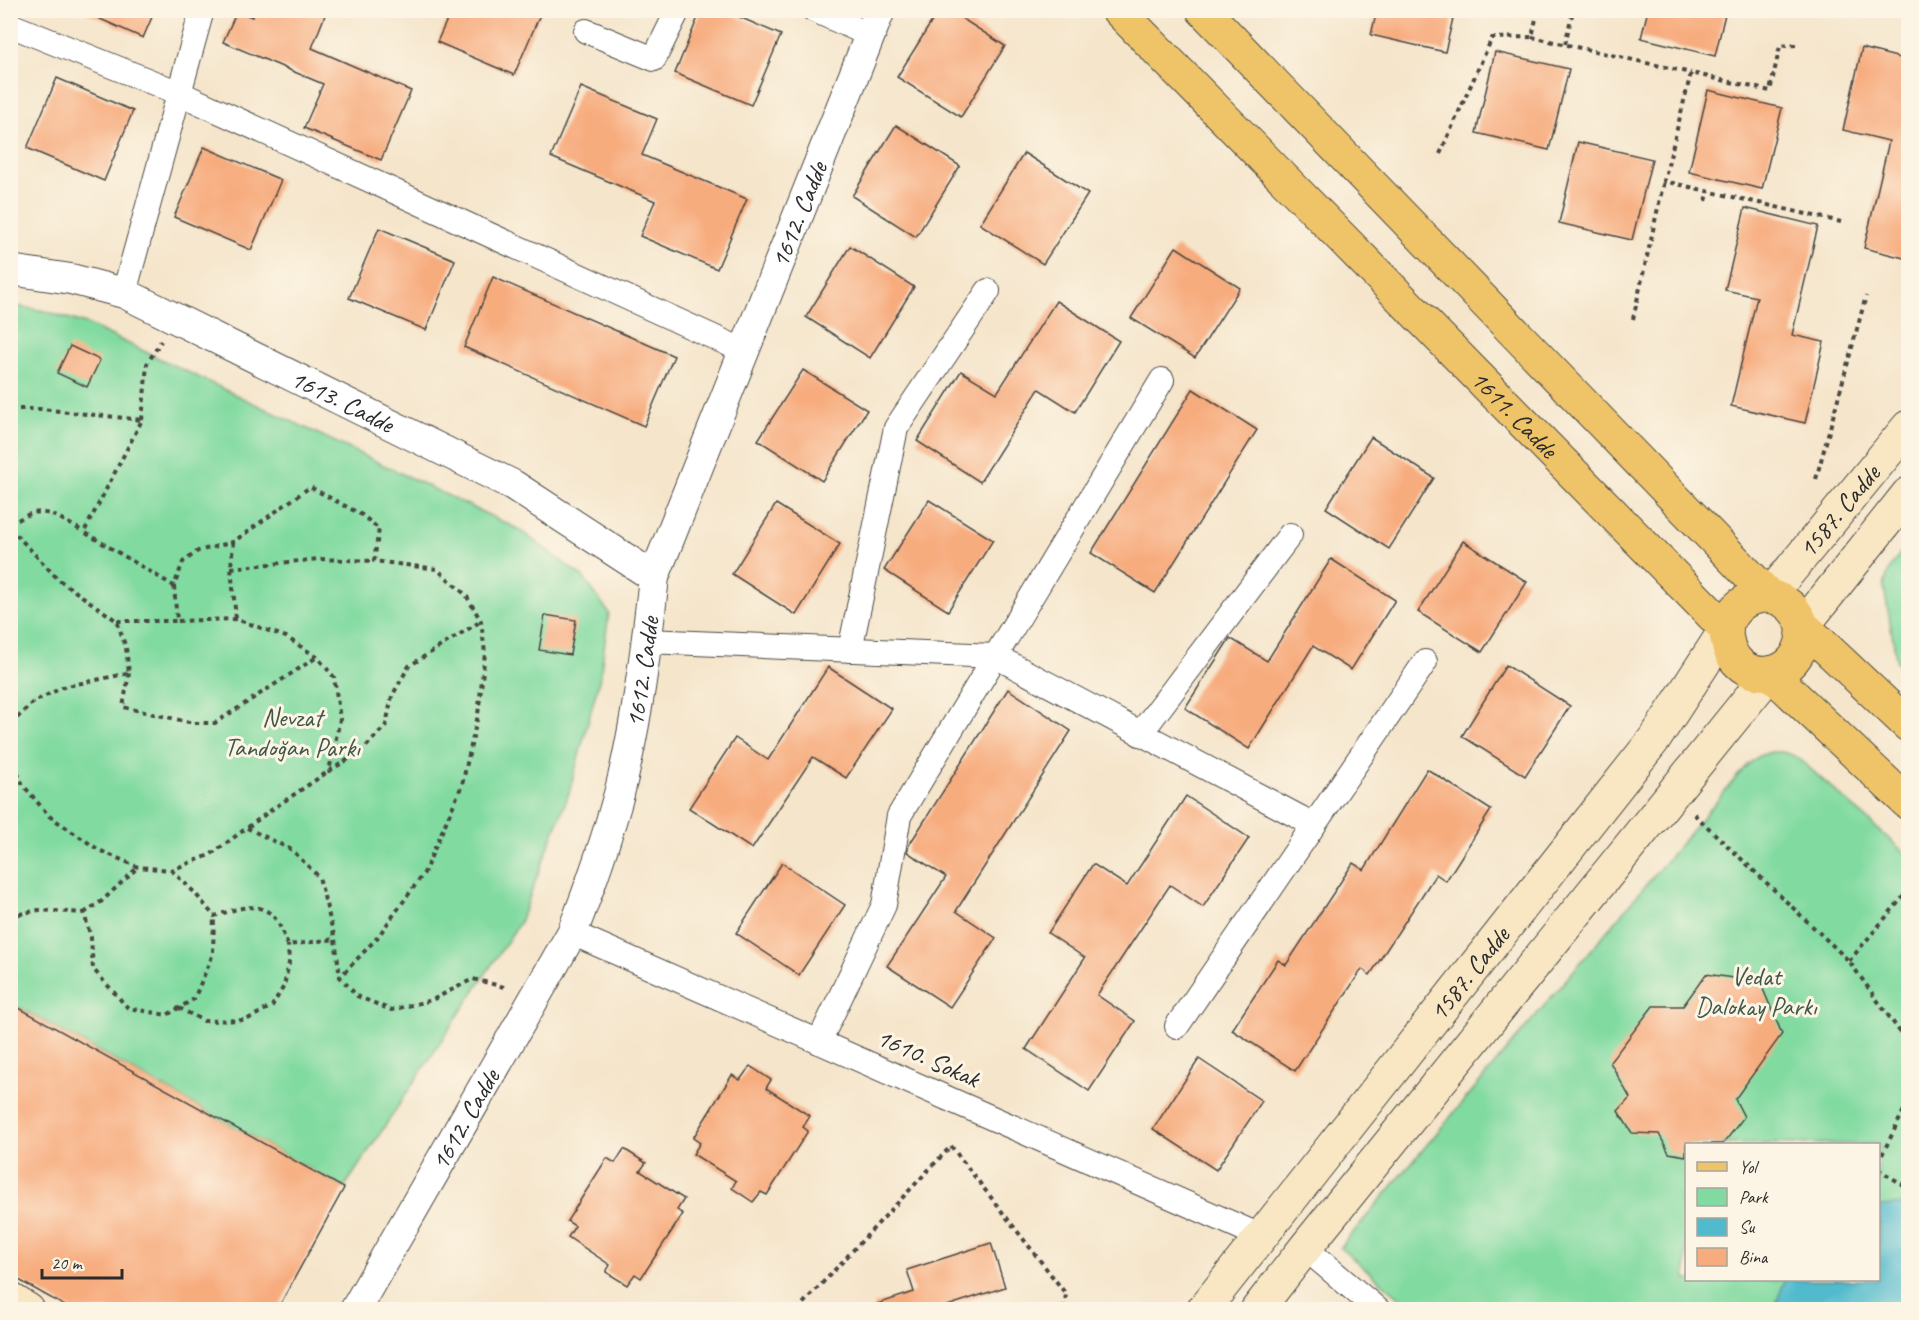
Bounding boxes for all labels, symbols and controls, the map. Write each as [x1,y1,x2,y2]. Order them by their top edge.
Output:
street label: 1612. Cadde [763,155,835,272]
street label: 1613. Cadde [285,361,401,441]
street label: 1611. Cadde [1464,363,1566,466]
street label: 1587. Cadde [1791,457,1888,564]
street label: 1612. Cadde [617,614,666,730]
park label: Nevzat Tandoğan Parkı [224,701,361,764]
street label: 1587. Cadde [1422,919,1517,1027]
park label: Vedat Dalokay Parkı [1695,960,1818,1023]
street label: 1610. Sokak [871,1021,986,1096]
street label: 1612. Cadde [423,1062,507,1176]
legend [1685,1143,1880,1281]
text: Yol [1739,1156,1759,1178]
text: Park [1739,1186,1769,1208]
text: Su [1739,1216,1755,1238]
scale bar [42,1242,122,1280]
text: Bina [1739,1246,1769,1268]
text: 20 m [51,1252,84,1274]

